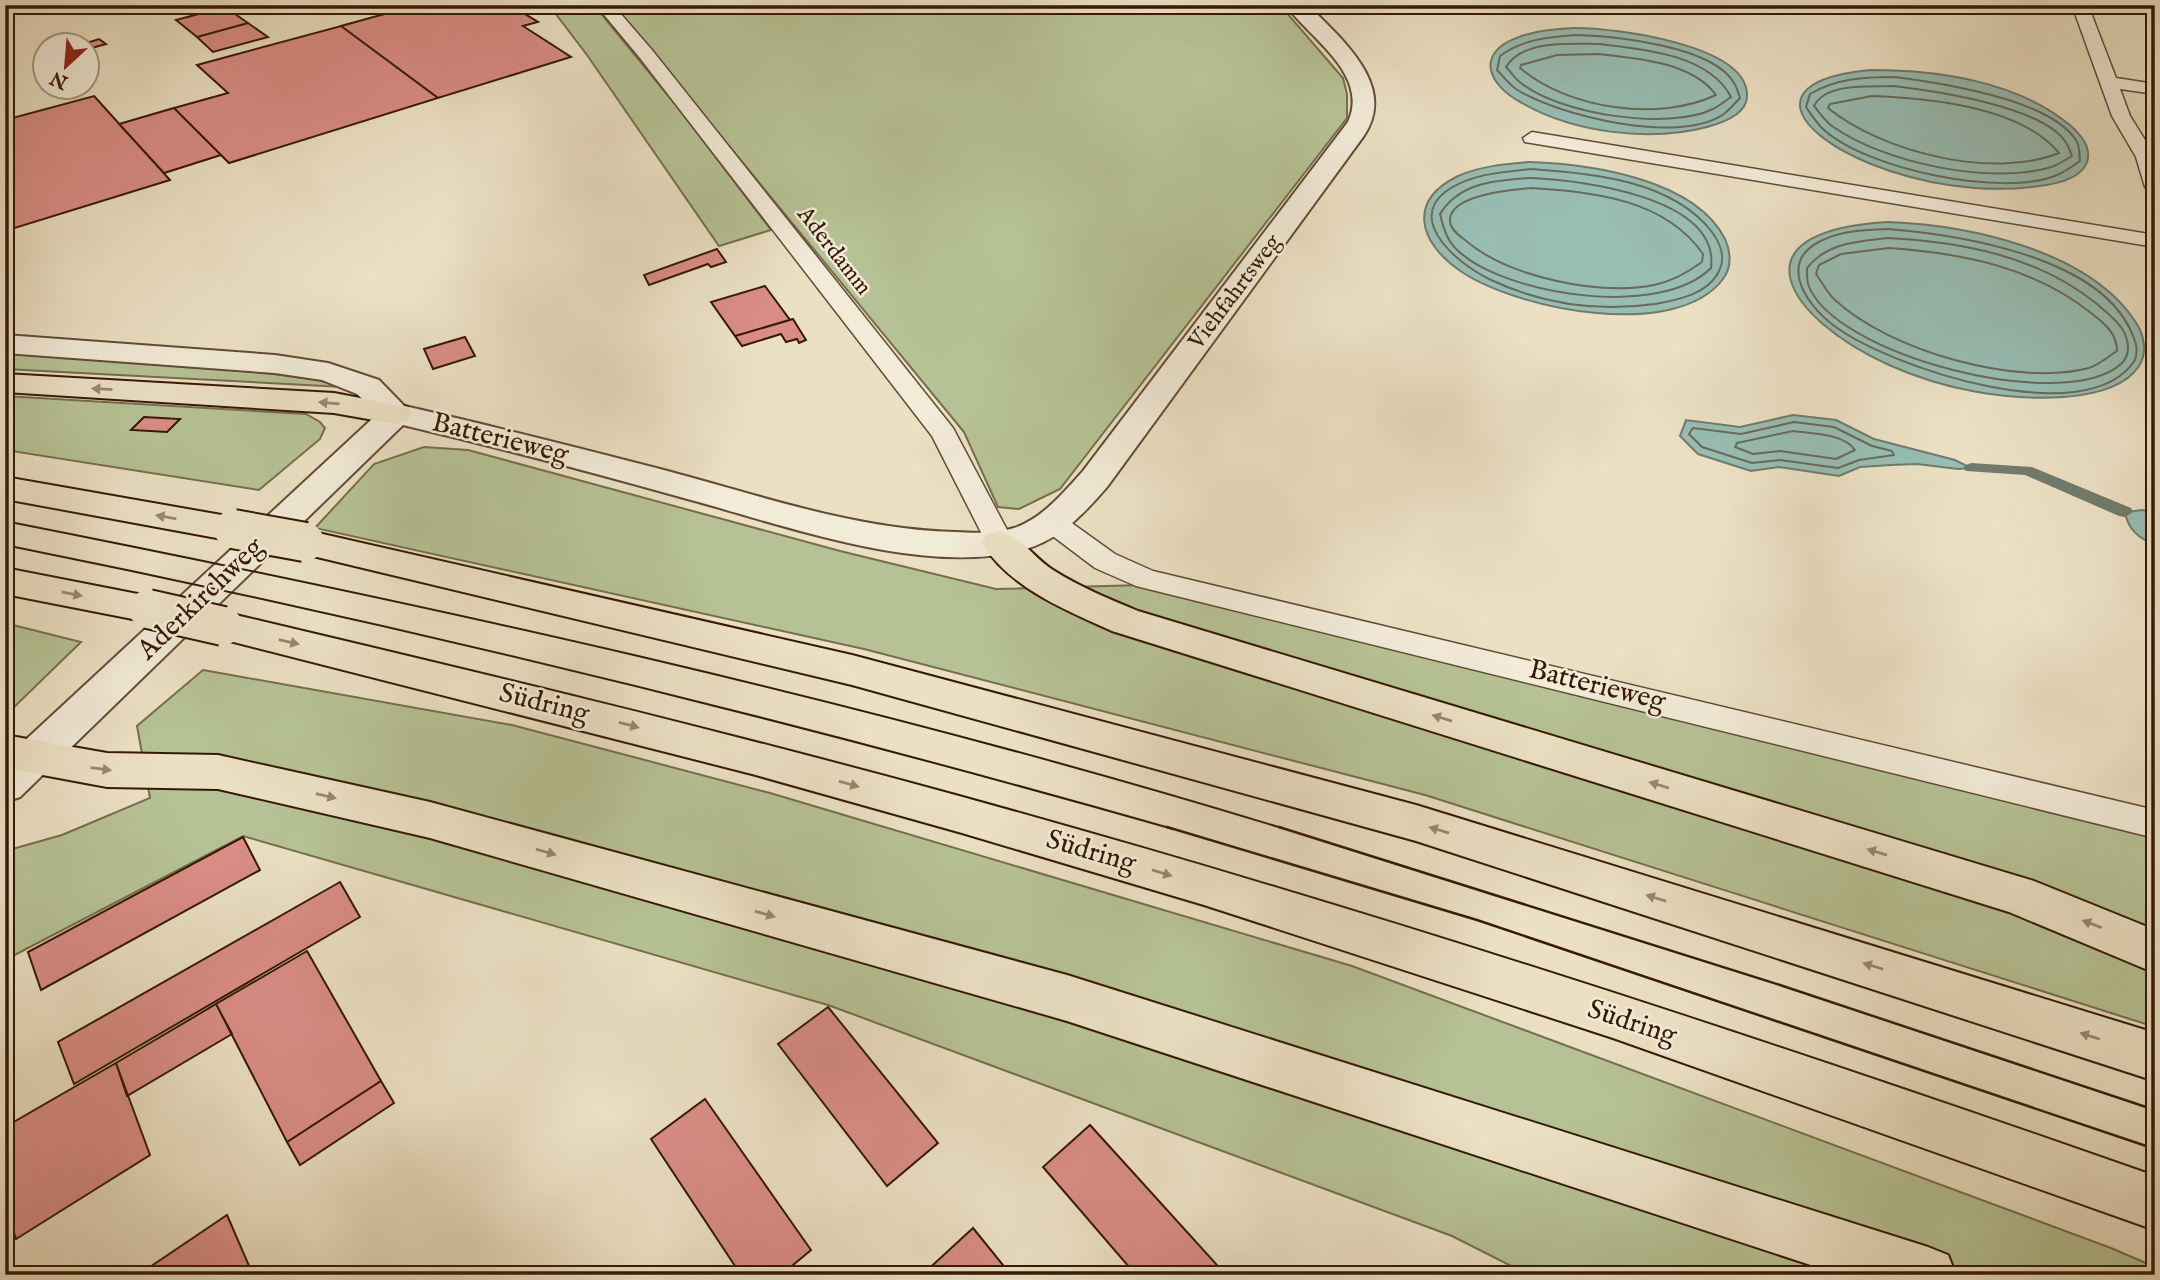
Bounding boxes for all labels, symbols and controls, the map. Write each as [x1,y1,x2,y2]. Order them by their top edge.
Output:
north arrow [32,32,102,102]
text: N [46,65,73,94]
street label: Aderdamm [790,200,878,301]
street label: Viehfahrtsweg [1182,228,1288,356]
one-way arrow [90,383,112,394]
one-way arrow [317,397,339,408]
street label: Batterieweg [428,405,573,473]
one-way arrow [155,511,177,522]
street label: Aderkirchweg [130,529,272,669]
one-way arrow [61,589,83,600]
one-way arrow [278,636,300,647]
street label: Batterieweg [1525,652,1670,720]
street label: Südring [495,676,593,732]
one-way arrow [1431,712,1452,723]
one-way arrow [618,720,640,731]
one-way arrow [90,763,112,774]
one-way arrow [838,779,859,789]
one-way arrow [1649,779,1670,790]
one-way arrow [315,791,337,802]
street label: Südring [1042,823,1141,882]
one-way arrow [1428,824,1449,835]
one-way arrow [1866,846,1887,857]
one-way arrow [536,848,557,858]
one-way arrow [1151,869,1172,879]
one-way arrow [1646,892,1667,902]
one-way arrow [754,909,776,920]
one-way arrow [2082,919,2103,930]
one-way arrow [1863,960,1884,970]
street label: Südring [1583,992,1682,1054]
one-way arrow [2079,1030,2100,1040]

